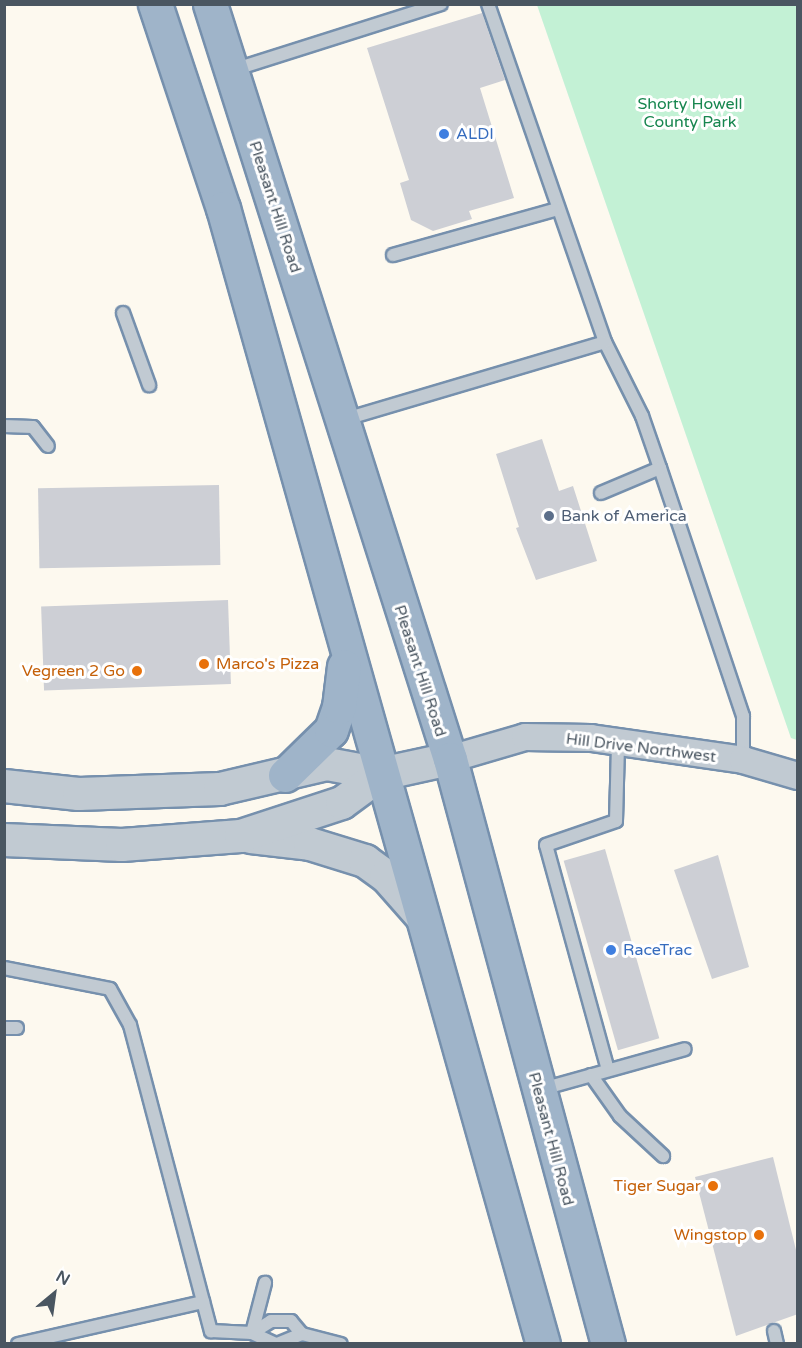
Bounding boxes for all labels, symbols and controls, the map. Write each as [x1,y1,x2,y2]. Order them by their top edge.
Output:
park label: Shorty Howell County Park [637,94,743,132]
place label: ALDI [456,124,494,144]
marker: ALDI [437,127,451,141]
street label: Pleasant Hill Road [245,139,305,275]
place label: Bank of America [561,506,687,526]
marker: Bank of America [542,509,556,523]
street label: Pleasant Hill Road [390,603,450,739]
place label: Marco's Pizza [216,654,319,674]
marker: Marco's Pizza [197,657,211,671]
place label: Vegreen 2 Go [22,661,125,681]
marker: Vegreen 2 Go [130,664,144,678]
street label: Hill Drive Northwest [565,729,717,767]
place label: RaceTrac [623,940,692,960]
marker: RaceTrac [604,943,618,957]
street label: Pleasant Hill Road [524,1070,578,1208]
place label: Tiger Sugar [613,1176,701,1196]
marker: Tiger Sugar [706,1179,720,1193]
place label: Wingstop [674,1225,747,1245]
marker: Wingstop [752,1228,766,1242]
north arrow [24,1264,84,1324]
text: N [52,1266,73,1290]

